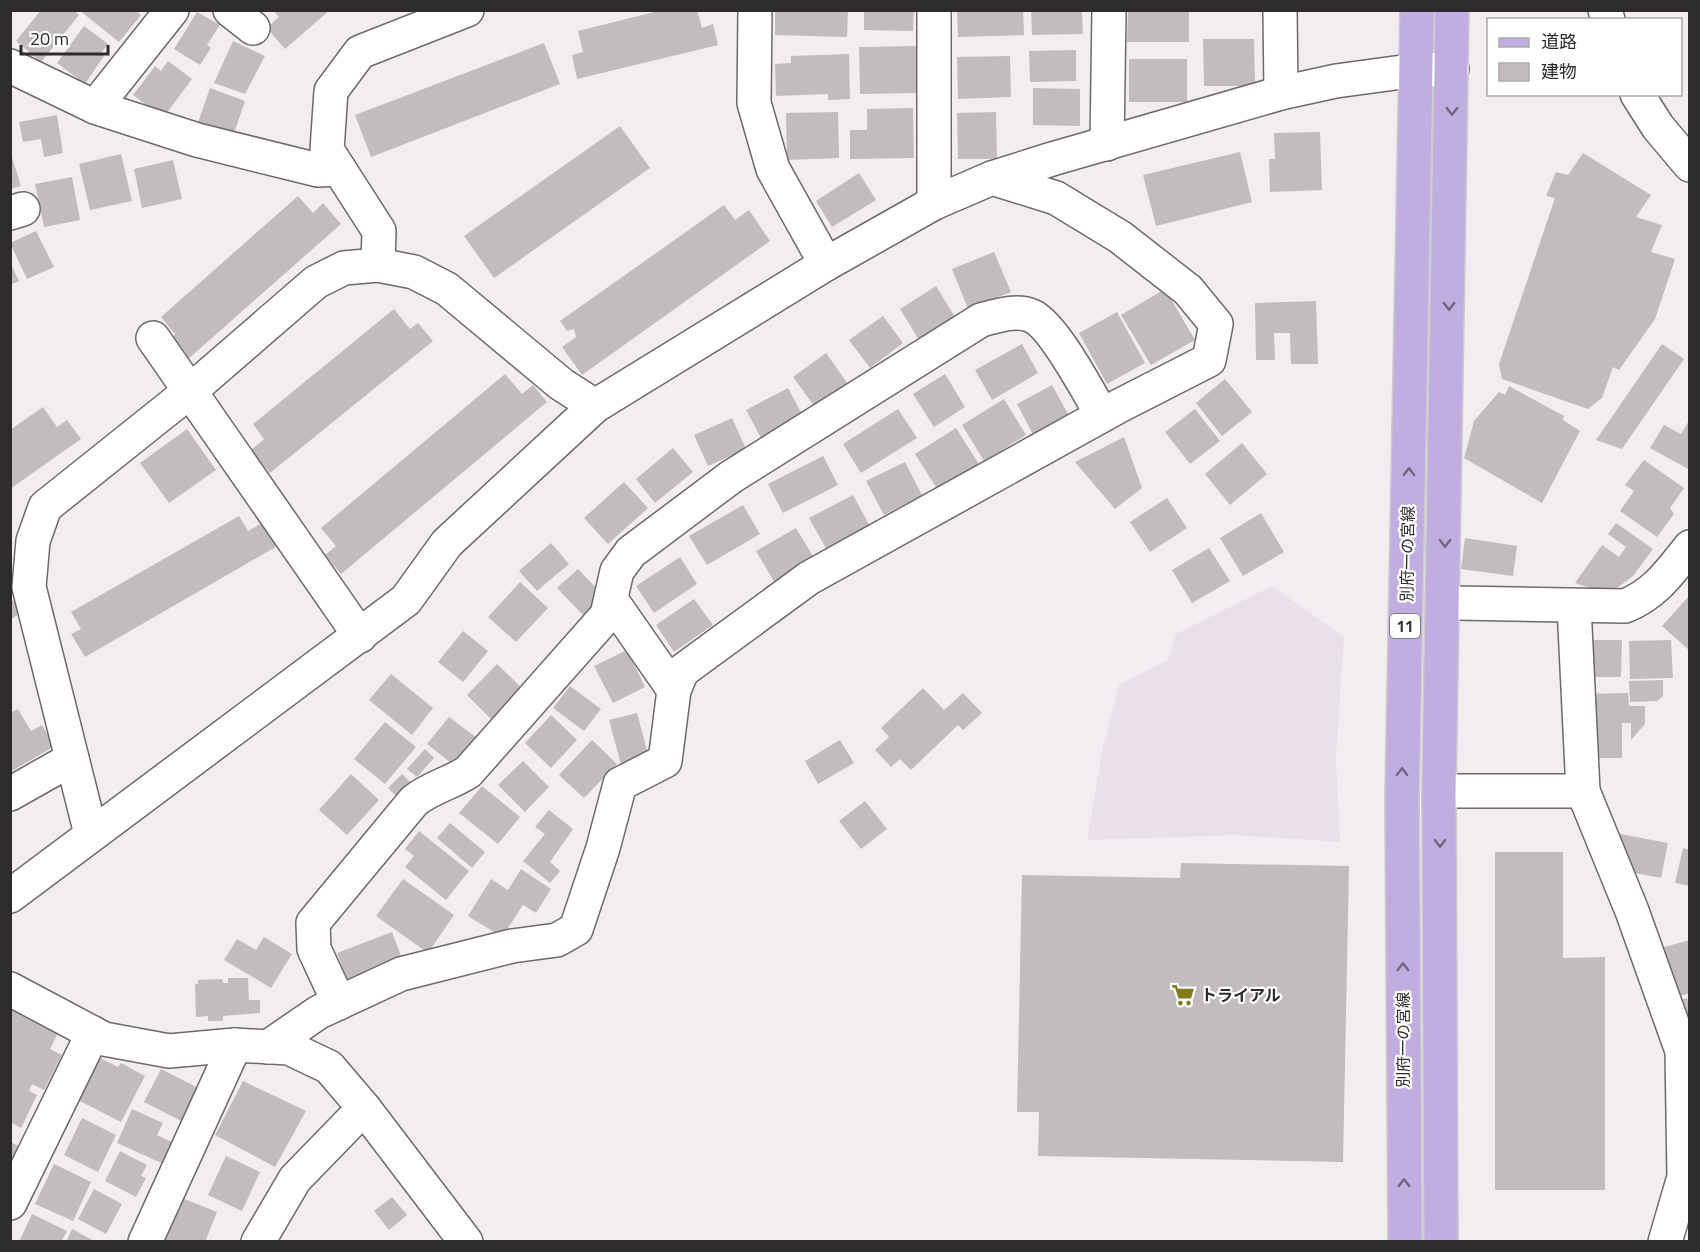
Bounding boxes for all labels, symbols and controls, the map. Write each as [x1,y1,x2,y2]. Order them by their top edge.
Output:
scale bar [21,18,108,56]
legend [1487,18,1682,96]
text: 20 m [30,25,69,52]
text: 道路 [1541,28,1577,55]
text: 建物 [1541,58,1577,85]
one-way arrow [1446,106,1458,115]
one-way arrow [1443,301,1455,310]
one-way arrow [1403,468,1415,477]
street label: 別府一の宮線 [1394,506,1420,602]
one-way arrow [1439,538,1452,547]
road number: 11 [1390,614,1420,638]
one-way arrow [1396,768,1409,777]
one-way arrow [1434,838,1446,847]
one-way arrow [1397,963,1409,972]
supermarket icon: トライアル [1170,982,1196,1008]
place label: トライアル [1201,983,1281,1007]
street label: 別府一の宮線 [1391,992,1415,1088]
one-way arrow [1398,1179,1411,1188]

